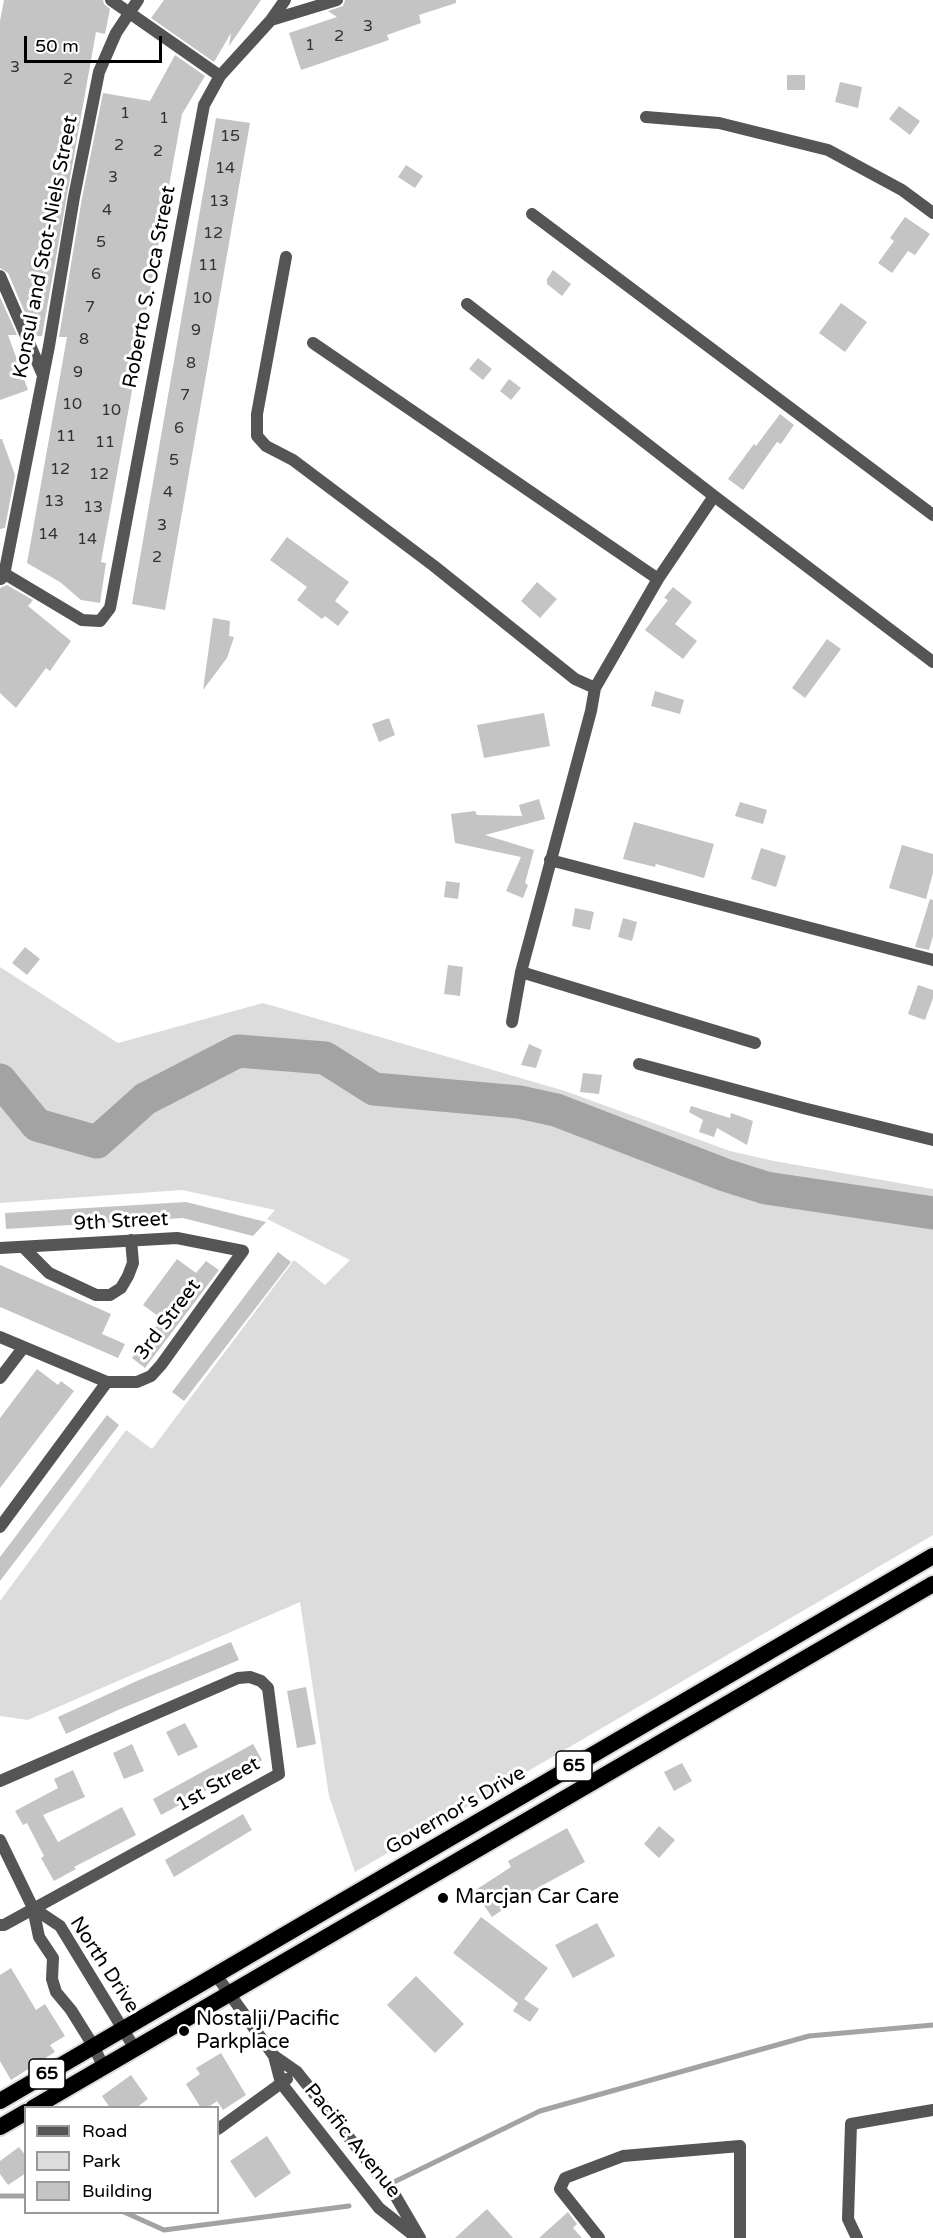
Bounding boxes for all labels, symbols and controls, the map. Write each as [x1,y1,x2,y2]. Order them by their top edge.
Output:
house number: 3 [363,17,373,37]
scale bar [27,24,165,62]
house number: 2 [334,27,344,47]
text: 50 m [35,35,79,57]
house number: 1 [305,36,315,56]
house number: 3 [10,58,20,78]
house number: 2 [63,70,73,90]
house number: 1 [120,104,130,124]
house number: 1 [159,109,169,129]
street label: Konsul and Stot-Niels Street [9,114,83,380]
house number: 15 [220,127,240,147]
house number: 2 [114,136,124,156]
house number: 2 [153,142,163,162]
house number: 14 [215,159,235,179]
house number: 3 [108,168,118,188]
street label: Roberto S. Oca Street [119,184,181,390]
house number: 13 [209,192,229,212]
house number: 4 [102,201,112,221]
house number: 12 [203,224,223,244]
house number: 5 [96,233,106,253]
house number: 11 [198,256,218,276]
house number: 6 [91,265,101,285]
house number: 10 [192,289,212,309]
house number: 7 [85,298,95,318]
house number: 9 [191,321,201,341]
house number: 8 [79,330,89,350]
house number: 8 [186,354,196,374]
house number: 9 [73,363,83,383]
house number: 7 [180,386,190,406]
house number: 10 [62,395,82,415]
house number: 10 [101,401,121,421]
house number: 6 [174,419,184,439]
house number: 11 [56,427,76,447]
house number: 11 [95,433,115,453]
house number: 5 [169,451,179,471]
house number: 12 [50,460,70,480]
house number: 12 [89,465,109,485]
house number: 4 [163,483,173,503]
house number: 13 [44,492,64,512]
house number: 13 [83,498,103,518]
house number: 3 [157,516,167,536]
house number: 14 [38,525,58,545]
house number: 14 [77,530,97,550]
house number: 2 [152,548,162,568]
street label: 9th Street [73,1208,169,1236]
street label: 3rd Street [130,1275,206,1365]
road number: 65 [556,1751,592,1781]
street label: 1st Street [172,1752,264,1818]
street label: Governor's Drive [382,1761,530,1861]
place label: Marcjan Car Care [455,1886,619,1910]
marker: Marcjan Car Care [436,1891,450,1905]
street label: North Drive [64,1912,144,2018]
place label: Nostalji/Pacific Parkplace [196,2008,339,2055]
marker: Nostalji/Pacific Parkplace [177,2024,191,2038]
road number: 65 [29,2059,65,2089]
street label: Pacific Avenue [299,2079,405,2203]
legend [24,2106,219,2214]
text: Road [82,2120,127,2142]
text: Park [82,2150,120,2172]
text: Building [82,2180,152,2202]

